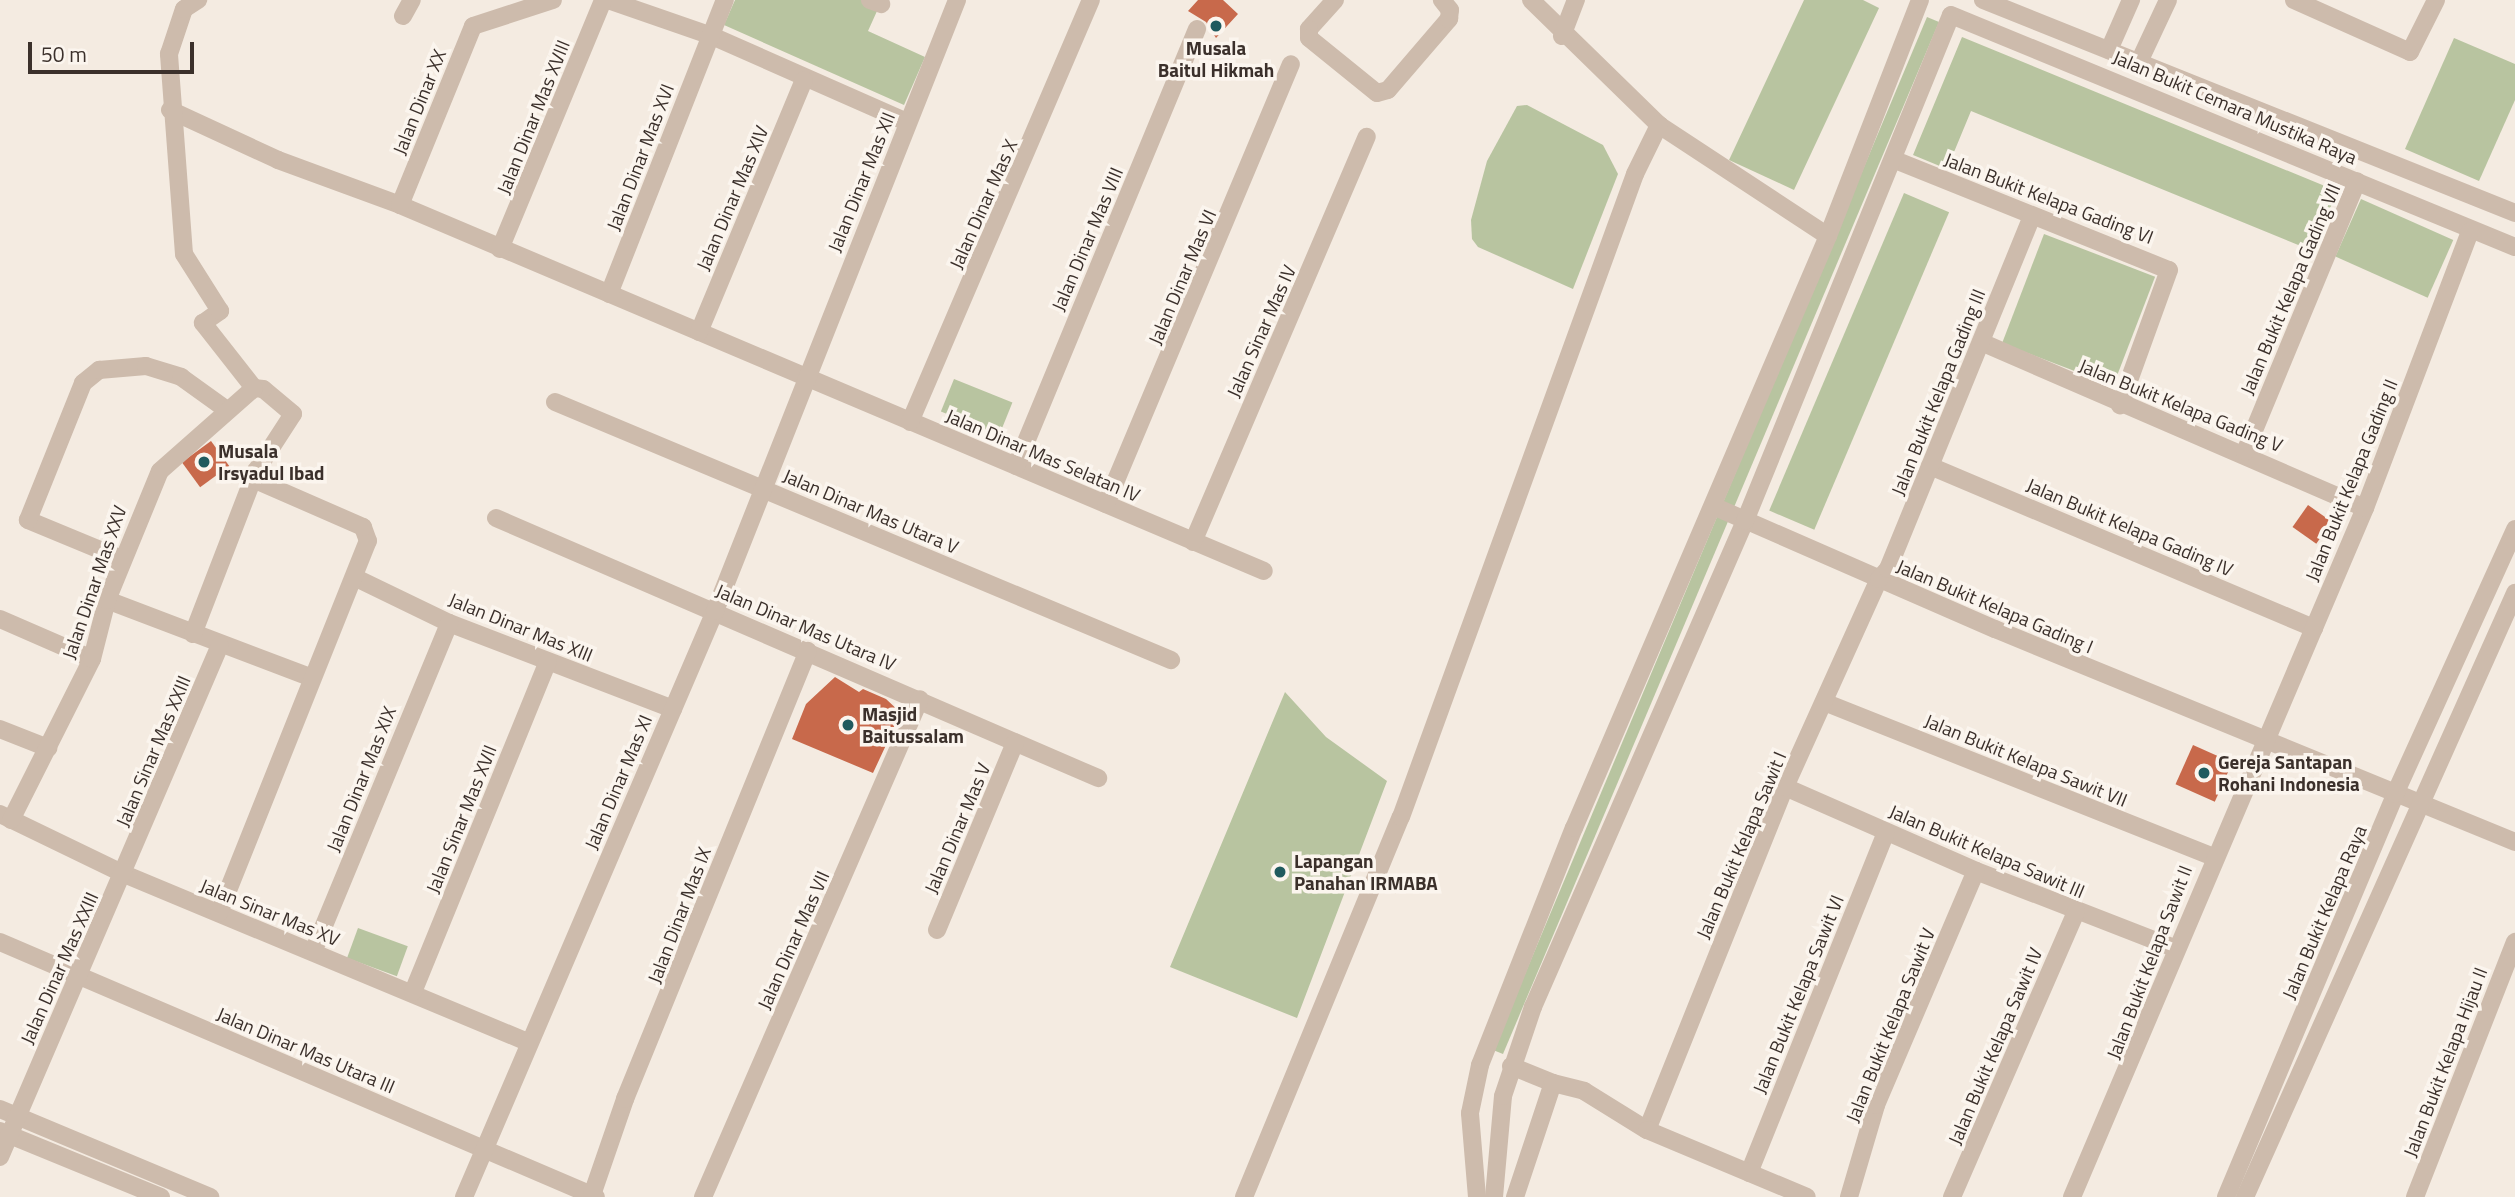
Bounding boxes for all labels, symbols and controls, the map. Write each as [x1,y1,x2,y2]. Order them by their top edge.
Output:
marker: Musala Baitul Hikmah [1208,18,1224,34]
scale bar [32,28,198,72]
street label: Jalan Dinar Mas XVIII [492,37,574,197]
place label: Musala Baitul Hikmah [1158,37,1274,81]
text: 50 m [41,38,87,70]
street label: Jalan Bukit Cemara Mustika Raya [2110,45,2360,169]
street label: Jalan Dinar XX [388,46,450,158]
street label: Jalan Dinar Mas XVI [602,81,678,233]
street label: Jalan Dinar Mas XII [823,109,899,255]
street label: Jalan Dinar Mas XIV [691,122,773,274]
street label: Jalan Dinar Mas X [944,136,1022,272]
street label: Jalan Bukit Kelapa Gading VI [1941,148,2157,248]
street label: Jalan Dinar Mas VIII [1046,164,1128,314]
street label: Jalan Bukit Kelapa Gading VII [2235,180,2345,398]
street label: Jalan Dinar Mas VI [1143,206,1221,348]
street label: Jalan Sinar Mas IV [1222,261,1300,401]
street label: Jalan Bukit Kelapa Gading III [1886,285,1990,499]
street label: Jalan Bukit Kelapa Gading V [2076,354,2286,456]
street label: Jalan Bukit Kelapa Gading II [2300,376,2402,584]
street label: Jalan Dinar Mas Selatan IV [942,404,1144,506]
place label: Musala Irsyadul Ibad [218,440,325,484]
marker: Musala Irsyadul Ibad [196,454,212,470]
street label: Jalan Dinar Mas Utara V [780,464,962,558]
street label: Jalan Bukit Kelapa Gading IV [2023,473,2237,581]
street label: Jalan Dinar Mas XXV [57,502,131,662]
street label: Jalan Bukit Kelapa Gading I [1893,554,2097,658]
street label: Jalan Dinar Mas Utara IV [713,579,899,675]
street label: Jalan Dinar Mas XIII [446,588,596,666]
street label: Jalan Sinar Mas XXIII [111,672,195,830]
street label: Jalan Dinar Mas XIX [321,703,401,855]
place label: Masjid Baitussalam [862,703,964,747]
street label: Jalan Bukit Kelapa Sawit VII [1921,709,2131,811]
street label: Jalan Dinar Mas XI [579,711,657,853]
marker: Masjid Baitussalam [840,717,856,733]
street label: Jalan Sinar Mas XVII [421,742,501,896]
street label: Jalan Bukit Kelapa Sawit I [1691,748,1791,942]
place label: Gereja Santapan Rohani Indonesia [2218,751,2360,795]
street label: Jalan Dinar Mas V [919,759,995,897]
marker: Gereja Santapan Rohani Indonesia [2196,765,2212,781]
street label: Jalan Bukit Kelapa Sawit III [1886,799,2088,903]
street label: Jalan Bukit Kelapa Raya [2277,822,2371,1002]
street label: Jalan Dinar Mas IX [643,844,715,986]
place label: Lapangan Panahan IRMABA [1294,850,1438,894]
street label: Jalan Bukit Kelapa Sawit II [2102,862,2196,1062]
marker: Lapangan Panahan IRMABA [1272,864,1288,880]
street label: Jalan Dinar Mas VII [752,867,834,1013]
street label: Jalan Sinar Mas XV [197,874,343,950]
street label: Jalan Dinar Mas XXIII [15,888,103,1048]
street label: Jalan Bukit Kelapa Sawit VI [1748,891,1848,1097]
street label: Jalan Bukit Kelapa Sawit V [1841,925,1939,1125]
street label: Jalan Bukit Kelapa Sawit IV [1943,944,2047,1148]
street label: Jalan Bukit Kelapa Hijau II [2398,964,2492,1160]
street label: Jalan Dinar Mas Utara III [213,1002,399,1098]

